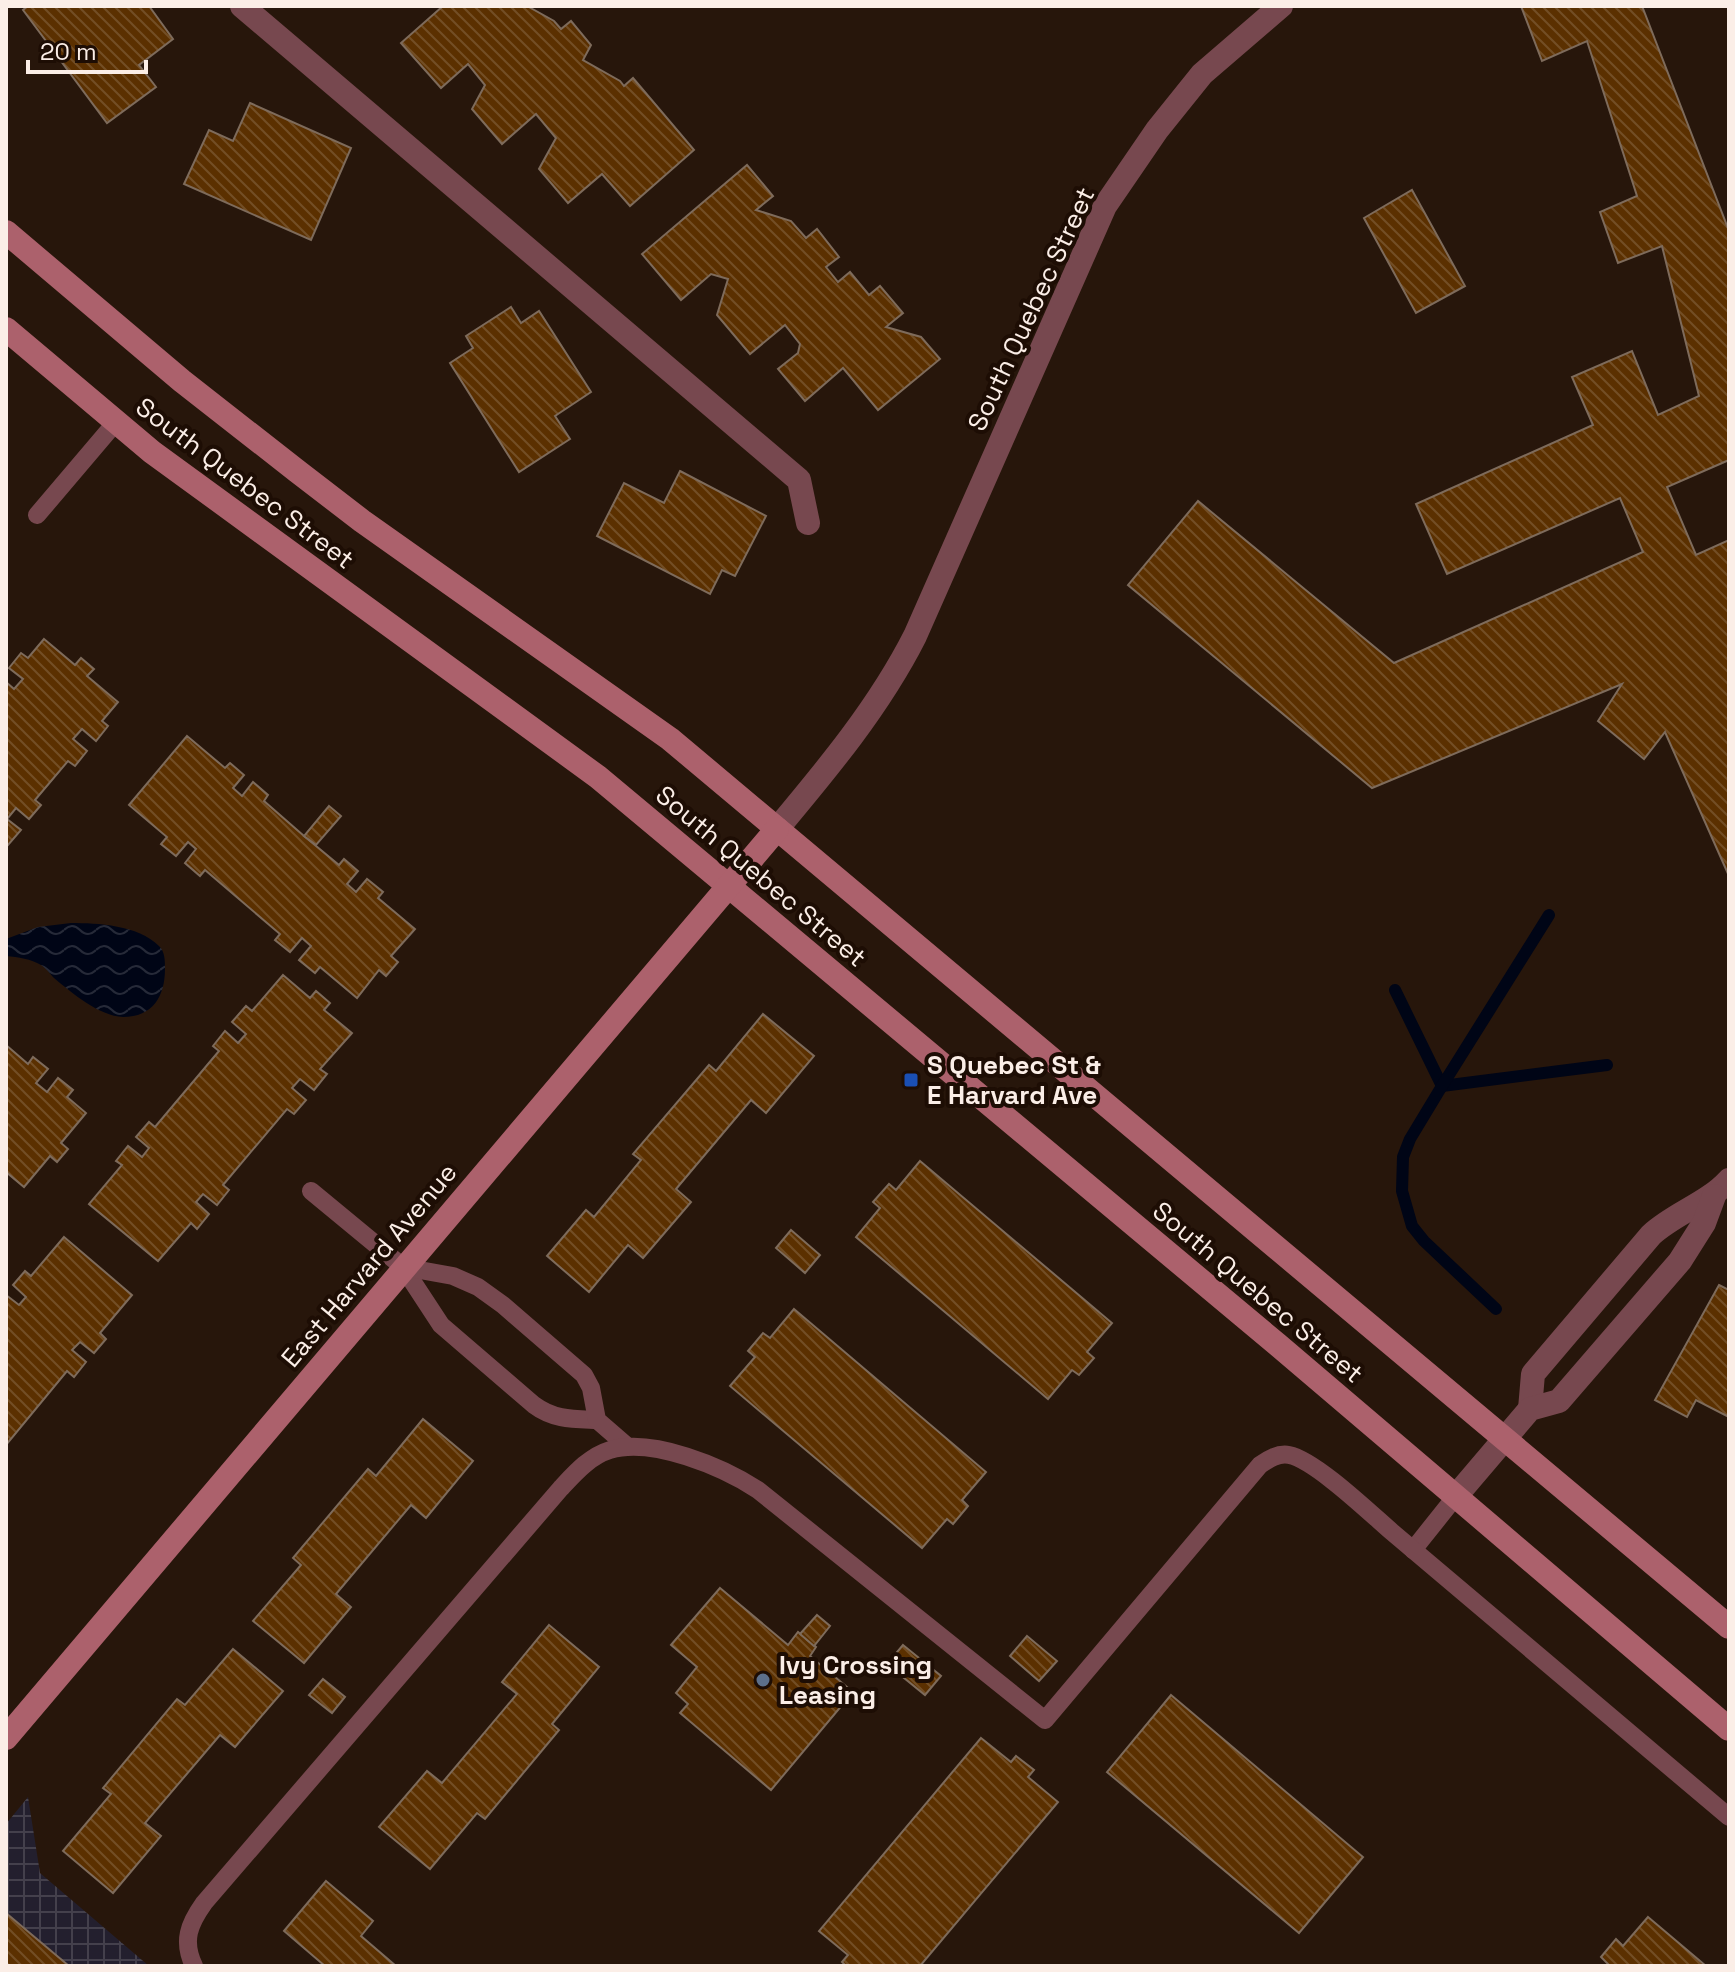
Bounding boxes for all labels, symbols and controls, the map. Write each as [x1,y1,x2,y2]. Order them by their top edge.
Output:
scale bar [28,24,146,74]
text: 20 m [40,36,97,67]
street label: South Quebec Street [960,182,1102,436]
street label: South Quebec Street [129,390,361,576]
street label: South Quebec Street [649,778,873,974]
place label: S Quebec St & E Harvard Ave [927,1048,1101,1112]
marker: S Quebec St & E Harvard Ave [902,1071,920,1089]
street label: East Harvard Avenue [274,1156,464,1374]
street label: South Quebec Street [1146,1194,1370,1390]
place label: Ivy Crossing Leasing [779,1648,932,1712]
marker: Ivy Crossing Leasing [754,1671,772,1689]

